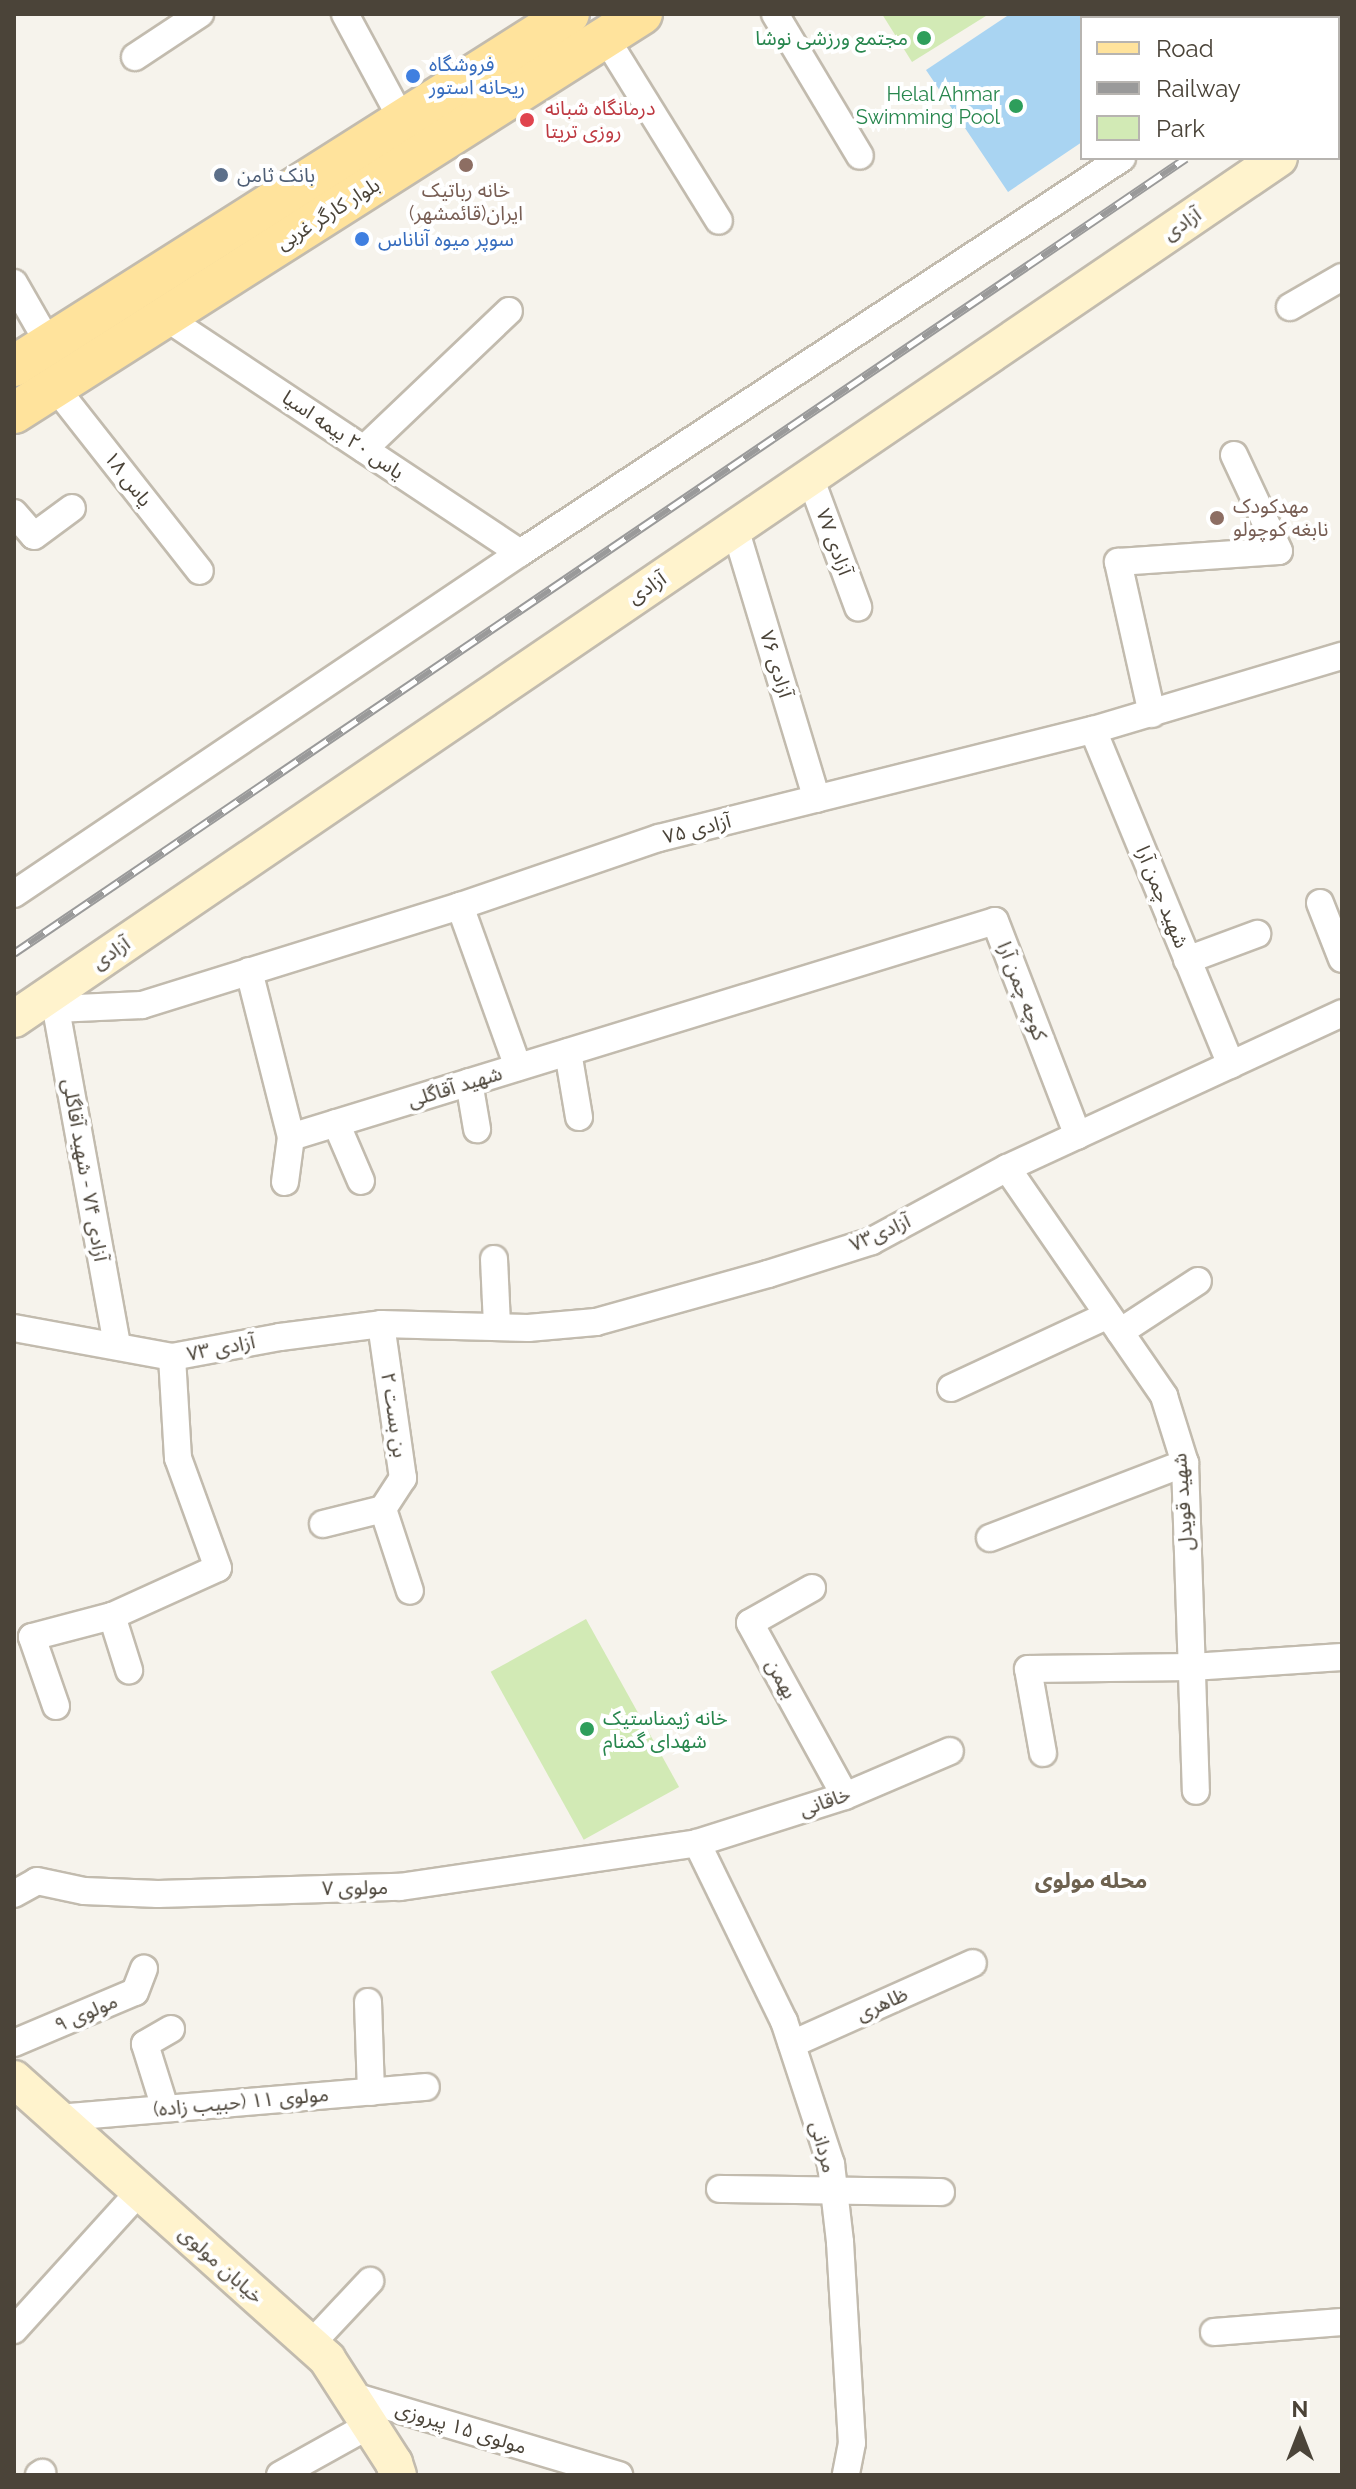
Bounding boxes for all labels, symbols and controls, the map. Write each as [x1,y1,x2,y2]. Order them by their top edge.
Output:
legend [1080,16,1340,160]
place label: مجتمع ورزشی نوشا [755,26,908,50]
marker: مجتمع ورزشی نوشا [915,29,933,47]
text: Road [1156,34,1214,63]
place label: فروشگاه ریحانه‌ استور [429,52,525,99]
marker: فروشگاه ریحانه‌ استور [404,67,422,85]
text: Railway [1156,74,1241,103]
place label: Helal Ahmar Swimming Pool [856,82,1000,129]
place label: درمانگاه شبانه روزی تریتا [545,96,655,143]
marker: Helal Ahmar Swimming Pool [1007,97,1025,115]
marker: درمانگاه شبانه روزی تریتا [516,109,538,131]
text: Park [1156,114,1205,143]
marker: خانه رباتیک ایران(قائمشهر) [457,156,475,174]
place label: بانک ثامن [237,163,315,187]
marker: بانک ثامن [212,166,230,184]
street label: بلوار کارگر غربی [272,173,384,255]
place label: خانه رباتیک ایران(قائمشهر) [409,178,523,225]
street label: آزادی [1158,203,1206,245]
place label: سوپر میوه آناناس [378,227,514,251]
marker: سوپر میوه آناناس [353,230,371,248]
street label: یاس ۲۰ بیمه اسیا [277,385,409,485]
street label: یاس ۱۸ [99,446,157,512]
place label: مهدکودک نابغه کوچولو [1233,494,1328,541]
street label: آزادی ۷۷ [811,505,857,579]
marker: مهدکودک نابغه کوچولو [1208,509,1226,527]
street label: آزادی [623,567,671,609]
street label: آزادی ۷۶ [754,627,798,701]
street label: آزادی ۷۵ [661,809,733,849]
street label: شهید چمن آرا [1131,842,1193,952]
street label: آزادی [87,932,135,974]
street label: کوچه چمن آرا [992,938,1052,1044]
street label: شهید آقاگلی [405,1061,505,1113]
street label: آزادی ۷۴ - شهید آقاگلی [57,1077,113,1263]
street label: آزادی۷۳ [846,1209,914,1257]
street label: آزادی ۷۳ [185,1330,257,1366]
street label: بن بست ۲ [376,1371,412,1459]
street label: شهید قویدل [1168,1452,1198,1552]
street label: بهمن [760,1655,802,1703]
place label: خانه ژیمناستیک شهدای گمنام [603,1706,728,1753]
marker: خانه ژیمناستیک شهدای گمنام [578,1720,596,1738]
street label: خاقانی [796,1782,854,1822]
district label: محله مولوی [1035,1868,1147,1894]
street label: مولوی ۷ [322,1875,388,1901]
street label: ظاهری [852,1982,912,2026]
street label: مولوی ۹ [51,1989,121,2037]
street label: مولوی ۱۱ (حبیب زاده) [152,2082,330,2122]
street label: مردانی [805,2119,841,2175]
street label: خیابان مولوی [174,2221,268,2309]
north arrow [1260,2393,1340,2473]
text: N [1292,2396,1308,2422]
street label: مولوی ۱۵ پیروزی [393,2397,529,2459]

